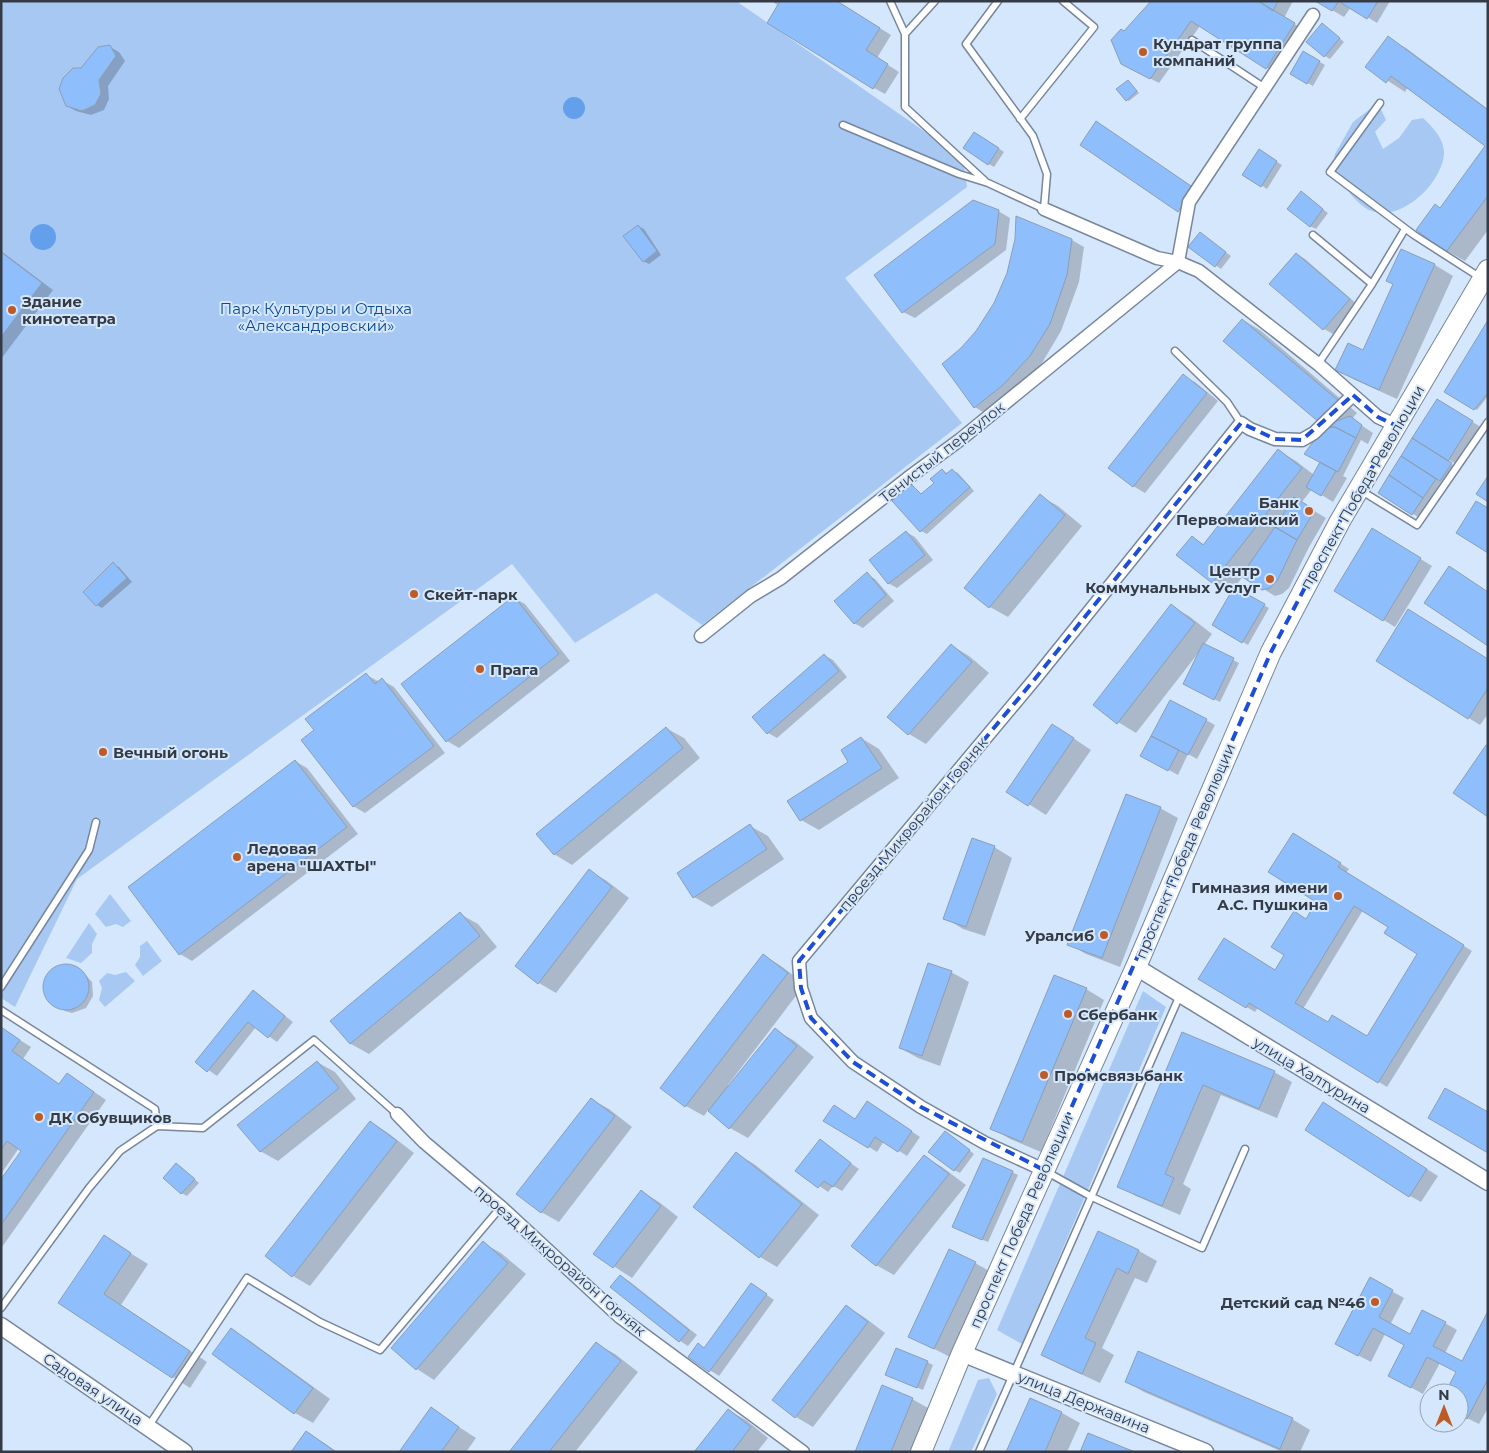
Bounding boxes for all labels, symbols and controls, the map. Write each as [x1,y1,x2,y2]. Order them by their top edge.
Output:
place label: Кундрат группа компаний [1153,34,1282,70]
marker: Кундрат группа компаний [1137,46,1149,58]
place label: Здание кинотеатра [21,292,116,328]
park label: Парк Культуры и Отдыха «Александровский» [220,299,412,335]
marker: Здание кинотеатра [6,304,18,316]
street label: проспект Победа Революции [1296,382,1428,592]
street label: Тенистый переулок [876,397,1009,507]
place label: Банк Первомайский [1176,493,1299,529]
marker: Банк Первомайский [1303,505,1315,517]
place label: Центр Коммунальных Услуг [1085,561,1260,597]
marker: Центр Коммунальных Услуг [1264,573,1276,585]
place label: Скейт-парк [424,585,518,604]
marker: Скейт-парк [408,588,420,600]
place label: Прага [490,660,538,679]
marker: Прага [474,663,486,675]
street label: проезд Микрорайон Горняк [834,733,992,915]
street label: проспект Победа Революции [1131,740,1239,962]
place label: Вечный огонь [113,743,228,762]
marker: Вечный огонь [97,746,109,758]
place label: Ледовая арена "ШАХТЫ" [247,839,376,875]
marker: Ледовая арена "ШАХТЫ" [231,851,243,863]
place label: Гимназия имени А.С. Пушкина [1191,878,1328,914]
marker: Гимназия имени А.С. Пушкина [1332,890,1344,902]
place label: Уралсиб [1025,926,1094,945]
marker: Уралсиб [1098,929,1110,941]
place label: Сбербанк [1078,1005,1158,1024]
marker: Сбербанк [1062,1008,1074,1020]
street label: улица Халтурина [1249,1032,1374,1118]
place label: Промсвязьбанк [1054,1066,1183,1085]
marker: Промсвязьбанк [1038,1069,1050,1081]
place label: ДК Обувщиков [49,1108,172,1127]
marker: ДК Обувщиков [33,1111,45,1123]
street label: проспект Победа Революции [965,1111,1077,1331]
street label: проезд Микрорайон Горняк [470,1180,650,1340]
place label: Детский сад №46 [1221,1293,1365,1312]
marker: Детский сад №46 [1369,1296,1381,1308]
street label: Садовая улица [39,1349,147,1429]
street label: улица Державина [1014,1366,1153,1437]
north arrow [1419,1383,1469,1433]
text: N [1438,1386,1450,1404]

